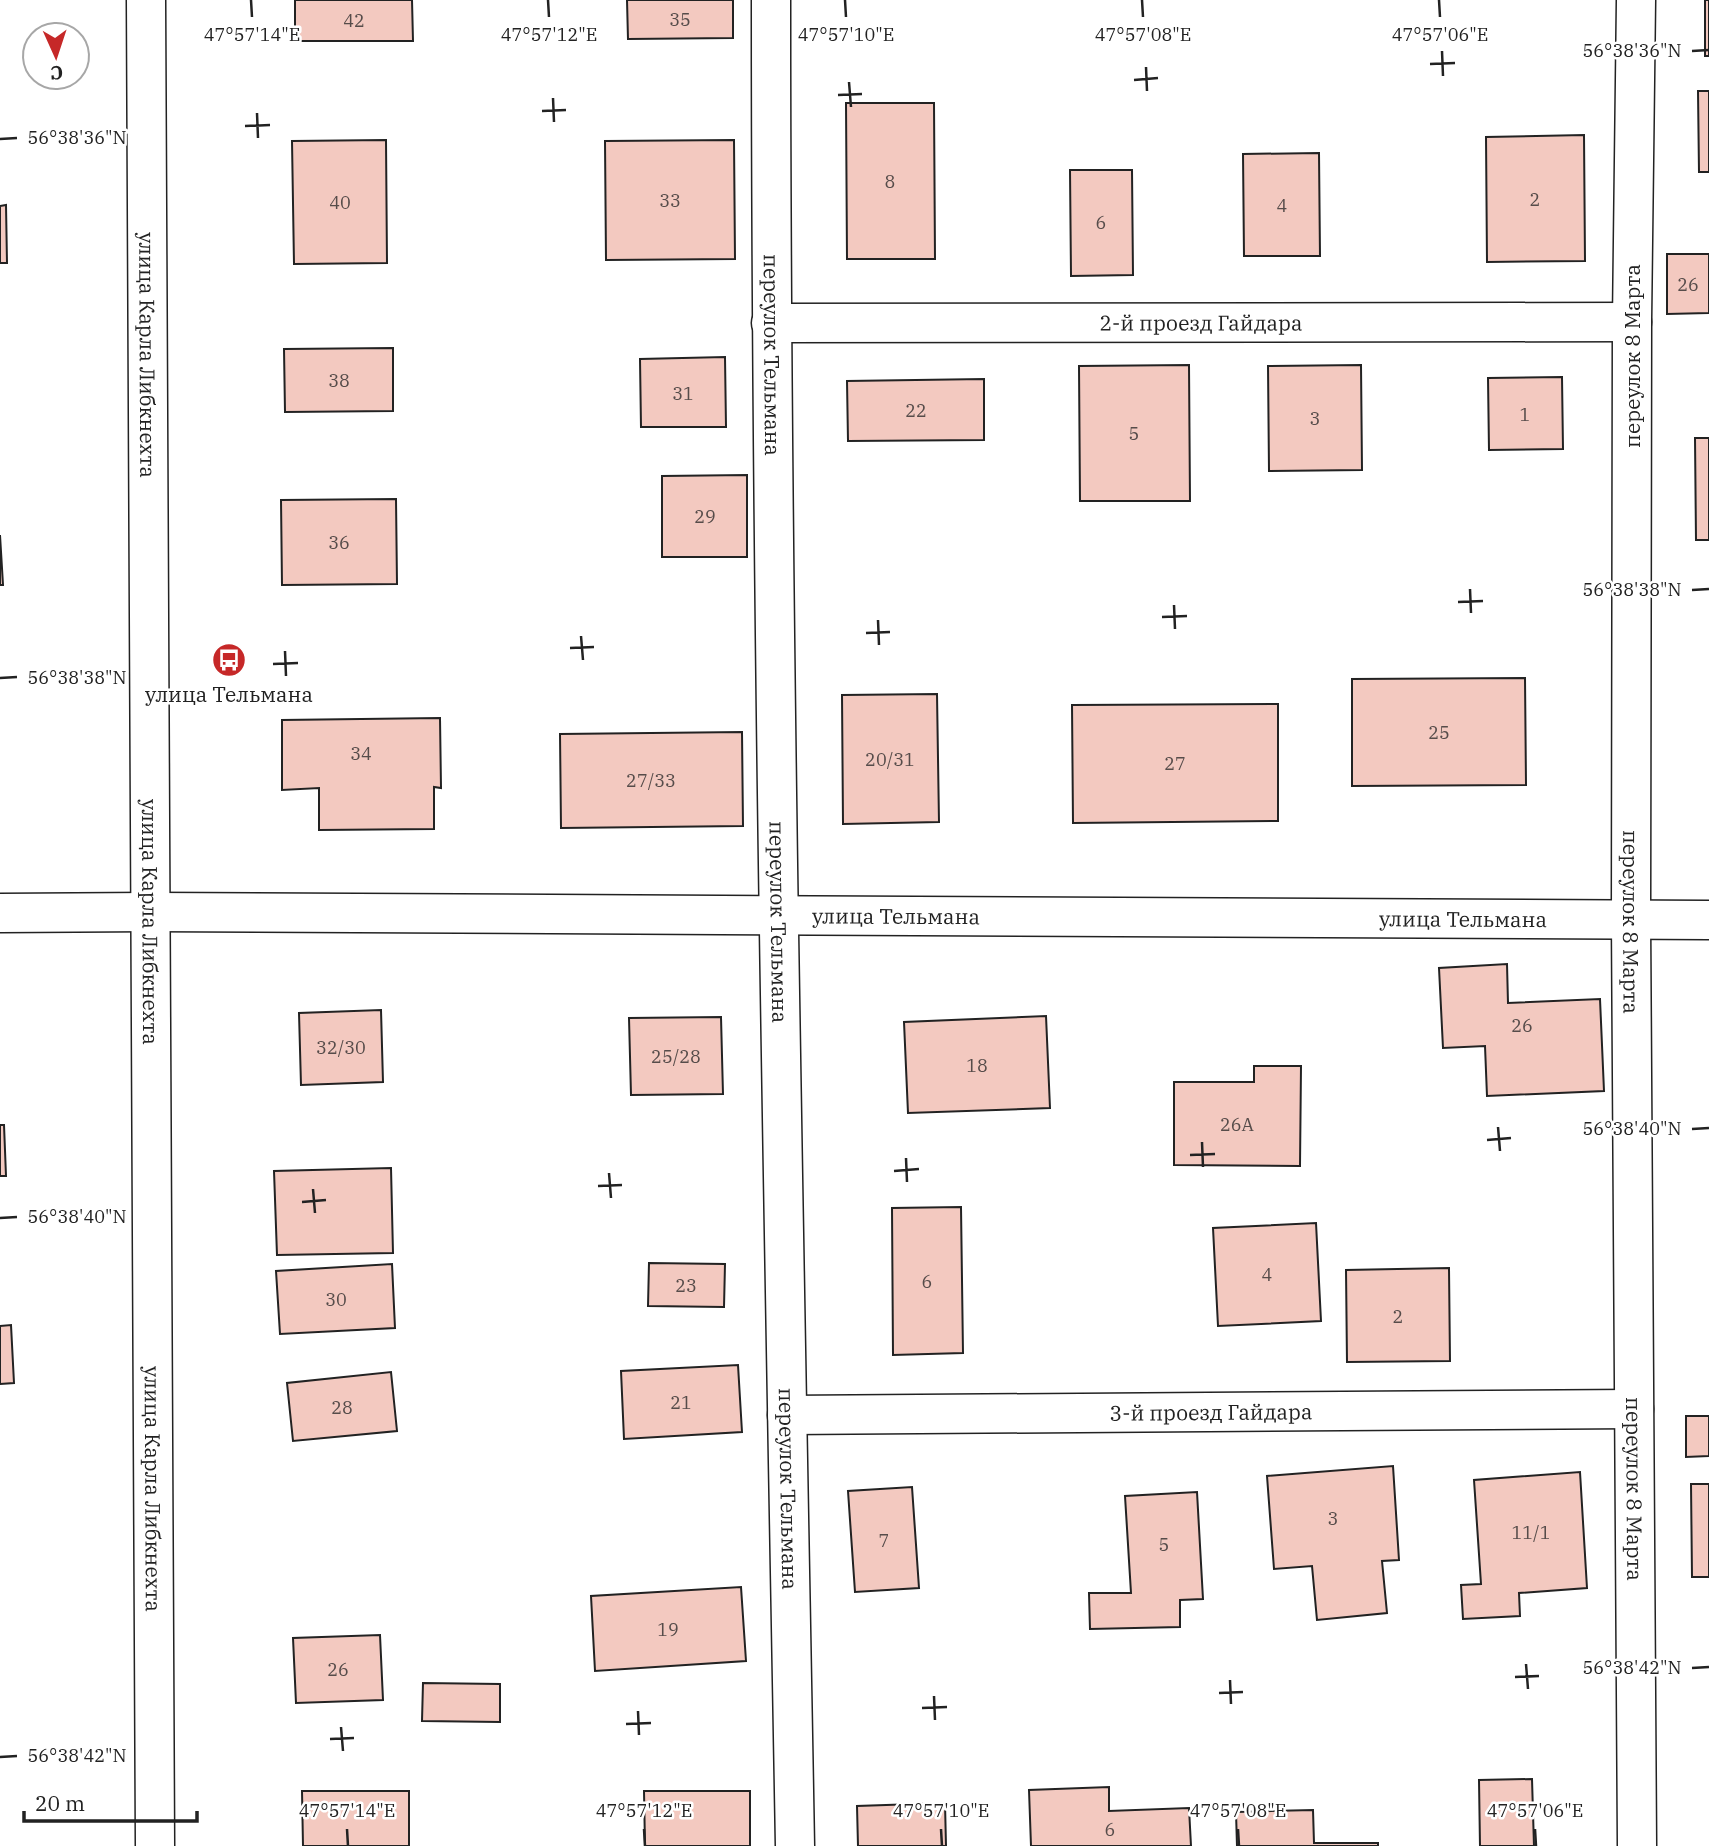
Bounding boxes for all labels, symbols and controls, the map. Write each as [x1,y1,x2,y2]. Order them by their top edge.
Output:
house number: 35 [669,8,691,31]
house number: 42 [343,9,365,32]
north arrow [21,21,91,91]
text: 47°57'14"E [204,23,300,46]
text: 47°57'12"E [501,23,597,46]
text: 47°57'10"E [798,23,894,46]
text: 47°57'08"E [1095,23,1191,46]
text: 47°57'06"E [1392,23,1488,46]
text: 56°38'36"N [1583,39,1682,62]
text: С [50,61,64,85]
text: 56°38'36"N [28,126,127,149]
house number: 8 [885,170,895,193]
house number: 2 [1530,188,1540,211]
house number: 33 [659,189,681,212]
house number: 40 [329,191,351,214]
house number: 4 [1277,194,1287,217]
house number: 6 [1096,211,1106,234]
street label: улица Карла Либкнехта [133,232,162,478]
street label: переулок Тельмана [758,254,787,456]
street label: переулок 8 Марта [1618,264,1646,448]
house number: 26 [1677,273,1699,296]
street label: 2-й проезд Гайдара [1099,308,1303,337]
house number: 38 [328,369,350,392]
house number: 31 [672,382,694,405]
house number: 22 [905,399,927,422]
house number: 1 [1520,403,1530,426]
house number: 3 [1310,407,1320,430]
house number: 5 [1129,422,1139,445]
house number: 29 [694,505,716,528]
house number: 36 [328,531,350,554]
text: 56°38'38"N [1583,578,1682,601]
bus stop icon: улица Тельмана [210,641,248,679]
text: 56°38'38"N [28,666,127,689]
place label: улица Тельмана [145,680,313,708]
house number: 25 [1428,721,1450,744]
house number: 34 [350,742,372,765]
house number: 20/31 [865,748,915,771]
house number: 27 [1164,752,1186,775]
house number: 27/33 [626,769,676,792]
street label: улица Карла Либкнехта [136,799,165,1045]
street label: переулок Тельмана [763,821,794,1023]
street label: переулок 8 Марта [1617,830,1646,1014]
street label: улица Тельмана [812,901,980,930]
street label: улица Тельмана [1379,904,1547,933]
house number: 26 [1511,1014,1533,1037]
house number: 32/30 [316,1036,366,1059]
house number: 25/28 [651,1045,701,1068]
house number: 18 [966,1054,988,1077]
house number: 26А [1220,1113,1255,1136]
text: 56°38'40"N [1583,1117,1682,1140]
text: 56°38'40"N [28,1205,127,1228]
house number: 4 [1262,1263,1272,1286]
house number: 6 [922,1270,932,1293]
house number: 23 [675,1274,697,1297]
house number: 30 [325,1288,347,1311]
house number: 2 [1393,1305,1403,1328]
street label: улица Карла Либкнехта [139,1366,168,1612]
street label: переулок Тельмана [773,1388,804,1590]
house number: 21 [670,1391,692,1414]
house number: 28 [331,1396,353,1419]
street label: 3-й проезд Гайдара [1109,1397,1313,1427]
street label: переулок 8 Марта [1620,1397,1649,1581]
house number: 3 [1328,1507,1338,1530]
house number: 11/1 [1512,1521,1551,1544]
house number: 7 [879,1529,889,1552]
house number: 5 [1159,1533,1169,1556]
house number: 19 [657,1618,679,1641]
text: 56°38'42"N [1583,1656,1682,1679]
house number: 26 [327,1658,349,1681]
text: 56°38'42"N [28,1744,127,1767]
scale bar [24,1780,198,1824]
text: 20 m [35,1789,85,1817]
text: 47°57'14"E [299,1799,395,1822]
text: 47°57'12"E [596,1799,692,1822]
text: 47°57'10"E [893,1799,989,1822]
text: 47°57'08"E [1190,1799,1286,1822]
text: 47°57'06"E [1487,1799,1583,1822]
house number: 6 [1105,1818,1115,1841]

